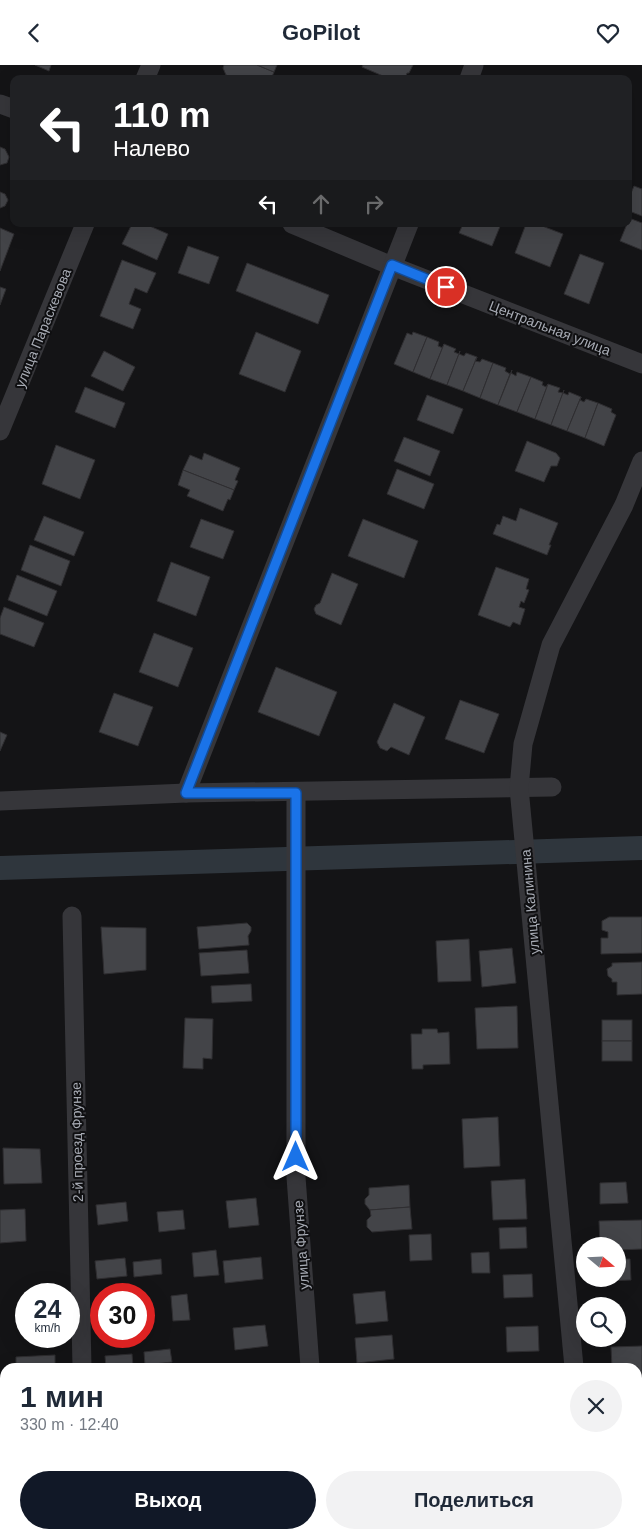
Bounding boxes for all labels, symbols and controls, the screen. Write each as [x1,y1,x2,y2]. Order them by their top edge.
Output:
icon: back [20,19,48,47]
icon: heart [594,19,622,47]
text: GoPilot [282,20,360,45]
icon: left [30,95,95,160]
text: 110 m [113,95,210,134]
text: Налево [113,136,190,161]
icon: left [254,190,282,218]
icon: ahead [307,190,335,218]
icon: right [360,190,388,218]
street label: улица Параскевова [12,266,74,390]
pin [425,266,467,308]
icon: arrive [432,273,460,301]
street label: Центральная улица [487,297,613,359]
street label: улица Калинина [517,849,543,955]
street label: 2-й проезд Фрунзе [68,1082,86,1202]
position arrow [269,1130,321,1182]
street label: улица Фрунзе [290,1200,312,1290]
north arrow [576,1237,626,1287]
map controls [576,1237,626,1347]
speed limit sign: 30 [90,1283,155,1348]
text: 24 [34,1295,61,1323]
button: search [576,1297,626,1347]
text: km/h [34,1321,61,1335]
text: 1 мин [20,1380,104,1413]
button: close [570,1380,622,1432]
text: 330 m · 12:40 [20,1416,119,1433]
button: Выход [20,1471,316,1529]
button: Поделиться [326,1471,622,1529]

